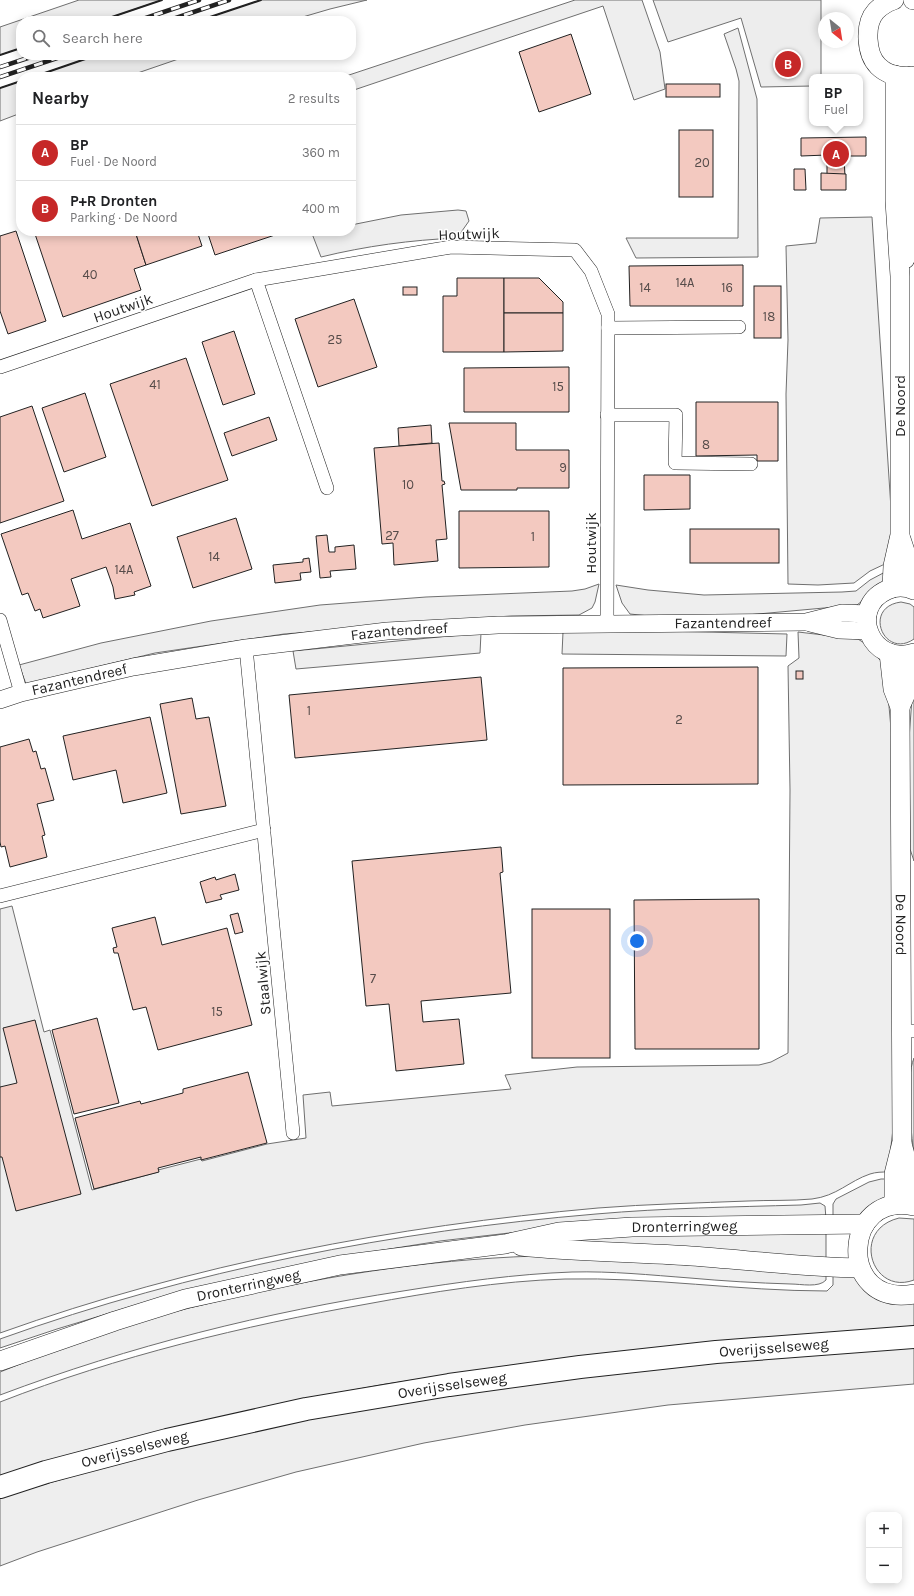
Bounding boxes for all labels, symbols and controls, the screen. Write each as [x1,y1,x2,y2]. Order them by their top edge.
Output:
north arrow [818,12,854,48]
search box [16,16,356,60]
icon: search [30,27,52,49]
text: Search here [62,29,143,47]
pin: B [775,49,801,79]
popup [809,74,863,126]
text: BP [824,84,842,102]
text: Nearby [32,88,89,108]
text: 2 results [288,91,340,106]
text: Fuel [824,102,848,117]
text: BP [70,136,88,154]
pin: A [823,139,849,169]
text: A [41,145,49,160]
text: 360 m [302,145,340,160]
text: Fuel · De Noord [70,154,157,169]
house number: 20 [694,155,710,170]
text: P+R Dronten [70,192,157,210]
text: B [41,201,49,216]
text: 400 m [302,201,340,216]
text: Parking · De Noord [70,210,178,225]
street label: Houtwijk [438,224,500,244]
house number: 40 [83,267,98,282]
house number: 14A [675,275,695,290]
house number: 14 [639,280,651,295]
house number: 16 [721,280,733,295]
street label: Houtwijk [91,289,155,327]
house number: 18 [763,309,775,324]
house number: 25 [328,332,342,347]
street label: De Noord [891,375,909,437]
house number: 41 [149,377,161,392]
house number: 15 [552,379,564,394]
house number: 8 [702,437,710,452]
house number: 9 [559,460,567,475]
house number: 10 [402,477,414,492]
street label: Houtwijk [582,512,600,574]
house number: 27 [385,528,399,543]
house number: 1 [531,529,535,544]
house number: 14 [208,549,220,564]
house number: 14A [114,562,134,577]
street label: Fazantendreef [674,613,773,632]
street label: Fazantendreef [350,619,449,644]
street label: Fazantendreef [30,659,130,699]
house number: 1 [307,703,311,718]
house number: 2 [675,712,683,727]
street label: De Noord [892,893,910,956]
your location [627,931,647,951]
street label: Staalwijk [251,950,275,1016]
house number: 7 [370,971,376,986]
house number: 15 [211,1004,223,1019]
street label: Dronterringweg [631,1217,738,1236]
street label: Dronterringweg [195,1265,303,1305]
street label: Overijsselseweg [718,1334,830,1361]
street label: Overijsselseweg [396,1368,508,1402]
street label: Overijsselseweg [79,1426,190,1471]
map controls [866,1512,902,1584]
button: + [866,1512,902,1548]
button: − [866,1548,902,1584]

